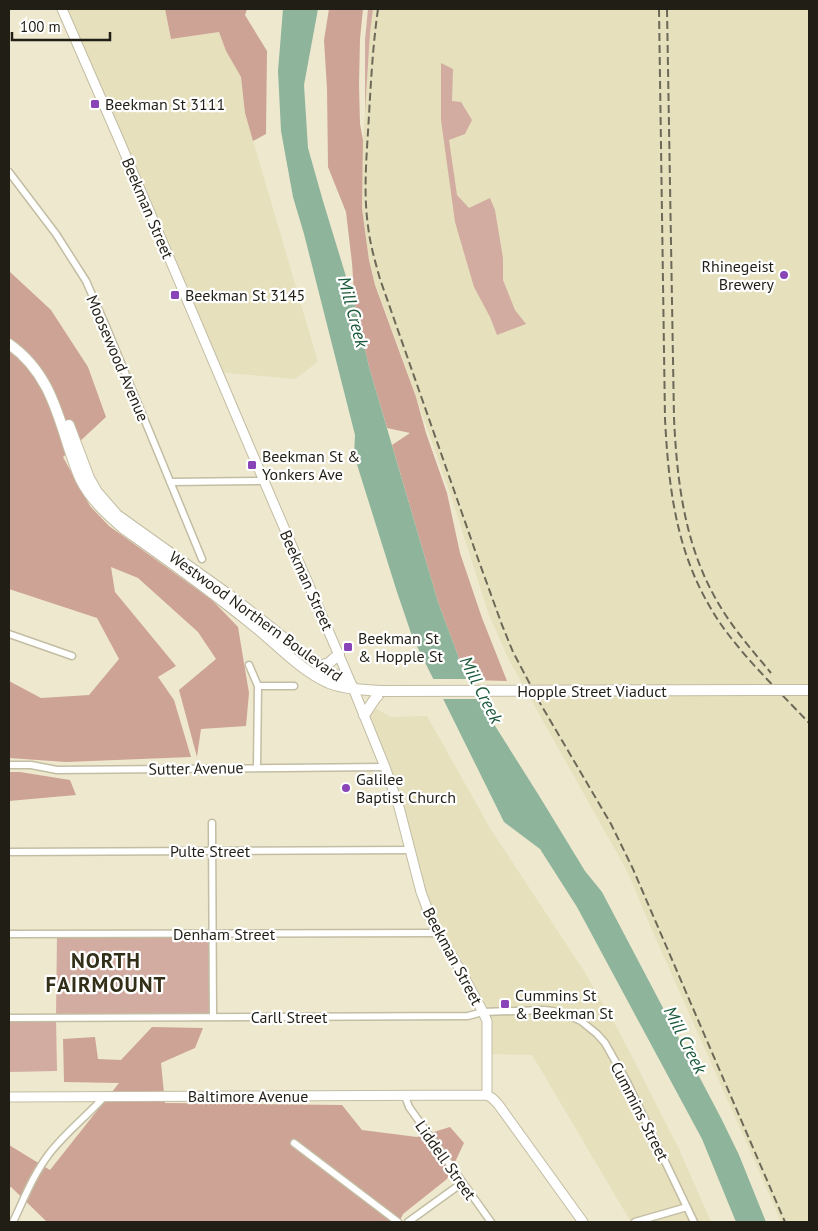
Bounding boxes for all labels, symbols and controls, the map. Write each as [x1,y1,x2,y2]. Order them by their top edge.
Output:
scale bar [12,10,110,42]
text: 100 m [20,17,61,36]
place label: Beekman St 3111 [105,94,225,114]
marker: Beekman St 3111 [89,98,101,110]
street label: Beekman Street [118,154,179,262]
place label: Rhinegeist Brewery [702,256,775,294]
marker: Rhinegeist Brewery [778,269,790,281]
water label: Mill Creek [333,274,374,351]
place label: Beekman St 3145 [185,285,305,305]
marker: Beekman St 3145 [169,289,181,301]
street label: Moosewood Avenue [82,292,154,424]
place label: Beekman St & Yonkers Ave [262,446,360,484]
marker: Beekman St & Yonkers Ave [246,459,258,471]
street label: Beekman Street [276,527,338,634]
street label: Westwood Northern Boulevard [165,546,347,686]
place label: Beekman St & Hopple St [358,628,444,666]
marker: Beekman St & Hopple St [342,641,354,653]
water label: Mill Creek [455,652,509,728]
street label: Hopple Street Viaduct [517,681,667,701]
street label: Sutter Avenue [148,757,244,779]
place label: Galilee Baptist Church [356,769,456,807]
marker: Galilee Baptist Church [340,782,352,794]
street label: Pulte Street [170,841,251,861]
street label: Beekman Street [419,904,487,1009]
street label: Denham Street [173,924,276,944]
district label: NORTH FAIRMOUNT [46,947,166,998]
place label: Cummins St & Beekman St [515,985,614,1023]
marker: Cummins St & Beekman St [499,998,511,1010]
water label: Mill Creek [659,1002,713,1078]
street label: Carll Street [251,1007,328,1027]
street label: Cummins Street [606,1058,674,1164]
street label: Baltimore Avenue [188,1086,308,1106]
street label: Liddell Street [411,1116,481,1204]

